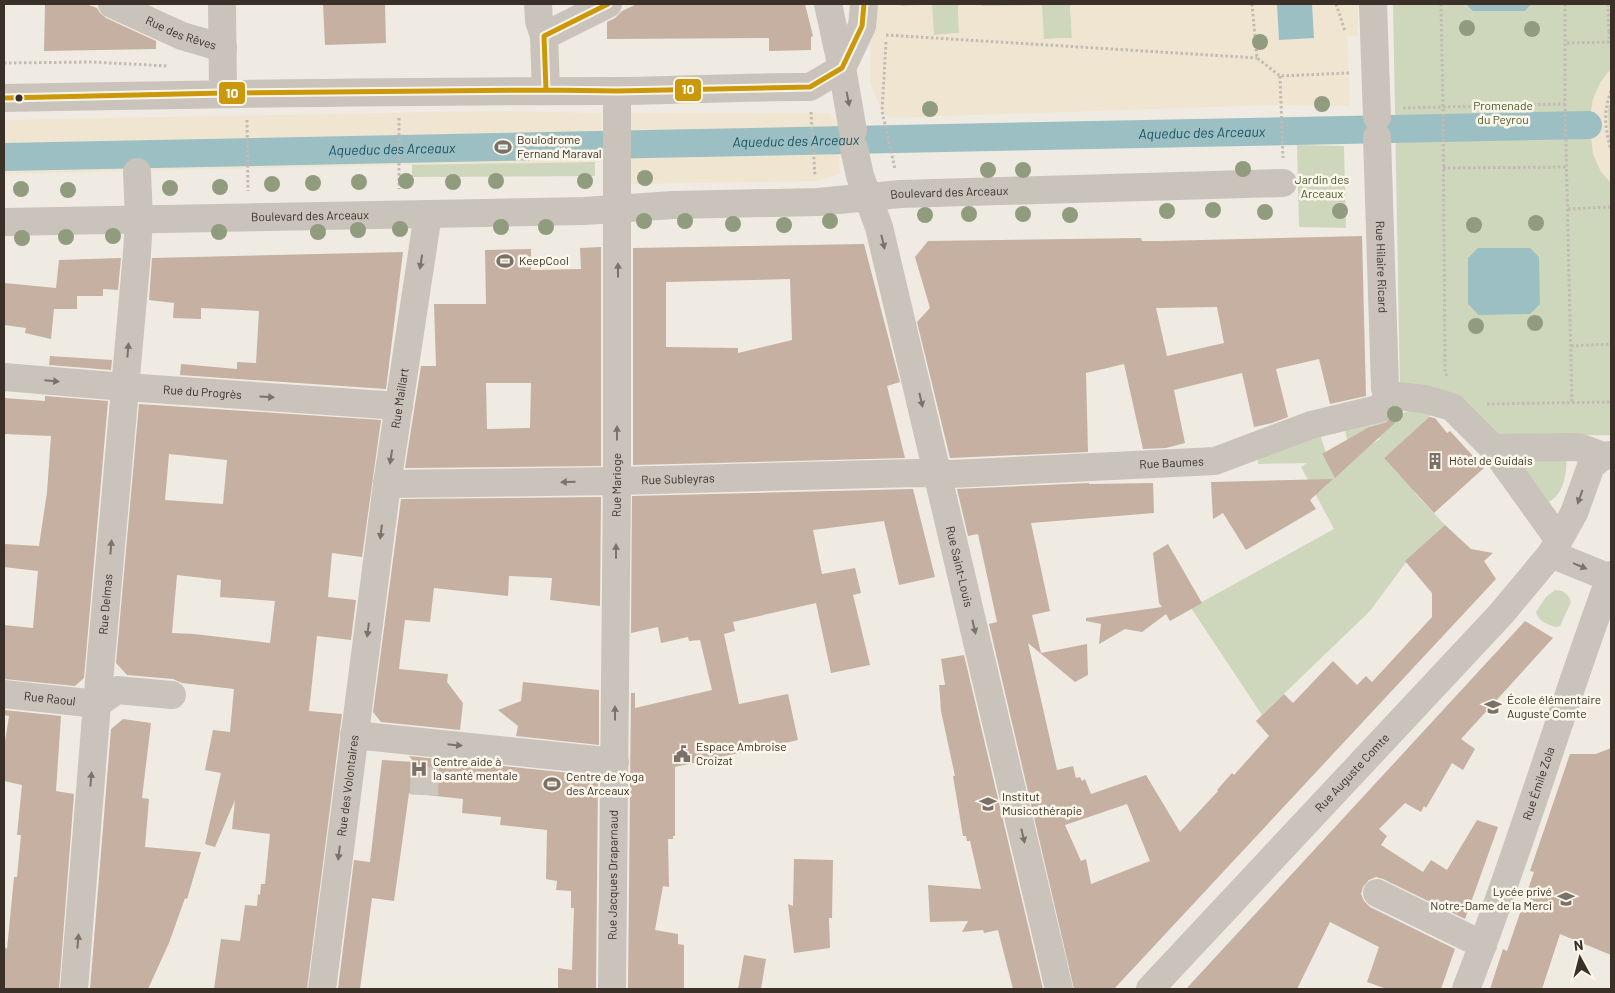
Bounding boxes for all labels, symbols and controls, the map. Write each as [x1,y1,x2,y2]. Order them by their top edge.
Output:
street label: Rue des Rêves [144,12,218,52]
line badge: 10 [674,78,702,102]
text: 10 [682,80,694,97]
line badge: 10 [218,81,246,105]
text: 10 [226,84,238,101]
one-way arrow [845,92,853,108]
unlabelled marker [14,93,24,103]
park label: Promenade du Peyrou [1473,98,1533,126]
water label: Aqueduc des Arceaux [1138,123,1266,142]
water label: Aqueduc des Arceaux [732,131,860,150]
place label: Boulodrome Fernand Maraval [517,132,602,160]
sports icon: Boulodrome Fernand Maraval [493,137,513,157]
water label: Aqueduc des Arceaux [328,139,456,158]
park label: Jardin des Arceaux [1295,172,1349,200]
street label: Boulevard des Arceaux [890,183,1009,201]
street label: Boulevard des Arceaux [251,207,369,223]
street label: Rue Hilaire Ricard [1374,221,1391,313]
one-way arrow [879,235,887,250]
sports icon: KeepCool [495,251,515,271]
place label: KeepCool [519,253,569,267]
one-way arrow [417,254,425,270]
one-way arrow [614,262,622,278]
one-way arrow [125,342,133,358]
street label: Rue Maillart [388,367,411,429]
one-way arrow [45,378,61,386]
street label: Rue du Progrès [163,382,242,401]
one-way arrow [917,393,925,408]
one-way arrow [259,394,275,402]
one-way arrow [613,424,621,440]
one-way arrow [387,450,395,466]
building icon: Hôtel de Guidais [1425,451,1445,471]
street label: Rue Marioge [609,453,623,517]
place label: Hôtel de Guidais [1449,453,1533,467]
street label: Rue Baumes [1139,454,1204,471]
street label: Rue Subleyras [641,470,715,486]
one-way arrow [560,478,576,486]
one-way arrow [1576,490,1584,505]
street label: Rue Saint-Louis [944,524,977,609]
one-way arrow [377,525,385,541]
one-way arrow [107,539,115,555]
one-way arrow [613,543,621,559]
one-way arrow [1573,562,1588,570]
street label: Rue Delmas [95,573,115,635]
one-way arrow [970,619,978,634]
one-way arrow [364,623,372,639]
street label: Rue Raoul [23,688,76,708]
place label: École élémentaire Auguste Comte [1507,692,1601,720]
school or university icon: École élémentaire Auguste Comte [1483,697,1503,717]
one-way arrow [611,705,619,721]
street label: Rue Auguste Comte [1311,730,1392,814]
street label: Rue des Volontaires [334,734,361,837]
place label: Espace Ambroise Croizat [696,739,787,767]
one-way arrow [447,741,463,749]
public building icon: Espace Ambroise Croizat [672,744,692,764]
street label: Rue Émile Zola [1519,745,1557,822]
place label: Centre aide à la santé mentale [433,754,518,782]
hospital icon: Centre aide à la santé mentale [409,759,429,779]
place label: Centre de Yoga des Arceaux [566,769,644,797]
one-way arrow [87,770,95,786]
sports icon: Centre de Yoga des Arceaux [542,774,562,794]
place label: Institut Musicothérapie [1002,789,1082,817]
school or university icon: Institut Musicothérapie [978,794,998,814]
street label: Rue Jacques Draparnaud [604,810,620,940]
one-way arrow [1019,829,1027,844]
one-way arrow [335,845,343,861]
place label: Lycée privé Notre-Dame de la Merci [1430,884,1552,912]
school or university icon: Lycée privé Notre-Dame de la Merci [1556,889,1576,909]
one-way arrow [74,932,82,948]
north arrow [1555,933,1605,983]
text: N [1573,936,1584,954]

